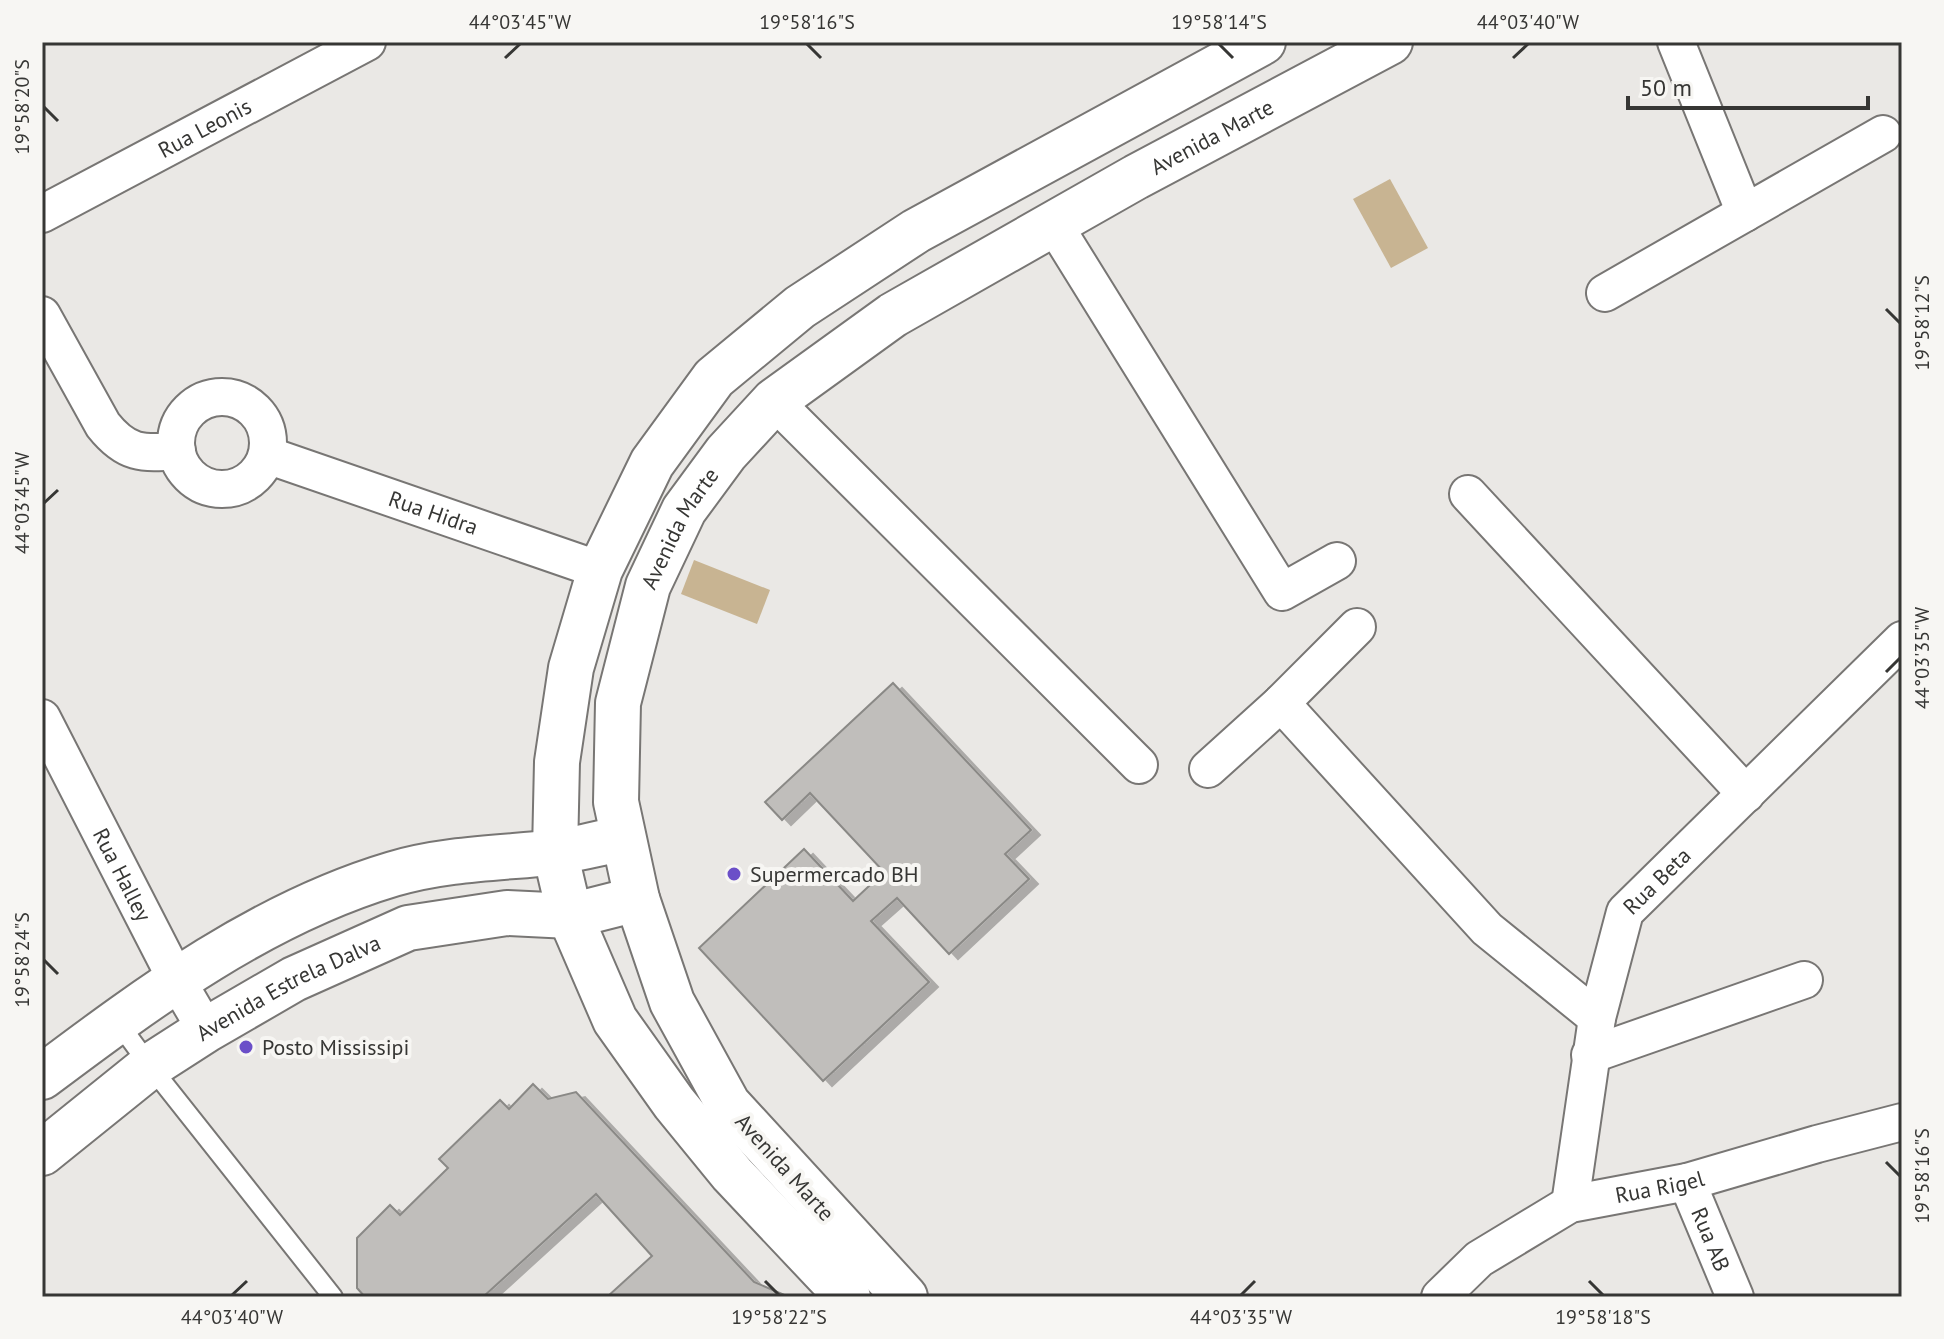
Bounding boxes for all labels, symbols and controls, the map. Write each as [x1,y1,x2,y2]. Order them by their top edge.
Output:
text: 44°03'45"W [469,9,572,35]
text: 19°58'16"S [759,9,855,35]
text: 19°58'14"S [1171,9,1267,35]
text: 44°03'40"W [1477,9,1580,35]
text: 19°58'20"S [9,59,35,155]
scale bar [1628,60,1868,110]
text: 50 m [1640,72,1692,103]
street label: Rua Leonis [153,92,256,164]
street label: Avenida Marte [1146,93,1278,181]
text: 19°58'12"S [1909,275,1935,371]
text: 44°03'45"W [9,451,35,554]
street label: Avenida Marte [635,462,725,593]
street label: Rua Hidra [385,484,482,541]
text: 44°03'35"W [1909,606,1935,709]
street label: Rua Halley [87,823,158,927]
street label: Rua Beta [1617,841,1696,920]
place label: Supermercado BH [750,860,919,888]
marker: Supermercado BH [725,865,743,883]
text: 19°58'24"S [9,912,35,1008]
street label: Avenida Estrela Dalva [191,928,385,1047]
place label: Posto Mississipi [262,1033,409,1061]
marker: Posto Mississipi [237,1038,255,1056]
street label: Avenida Marte [729,1107,841,1227]
text: 19°58'16"S [1909,1128,1935,1224]
street label: Rua Rigel [1613,1164,1708,1209]
street label: Rua AB [1685,1203,1737,1275]
text: 44°03'40"W [181,1304,284,1330]
text: 19°58'22"S [731,1304,827,1330]
text: 44°03'35"W [1190,1304,1293,1330]
text: 19°58'18"S [1555,1304,1651,1330]

